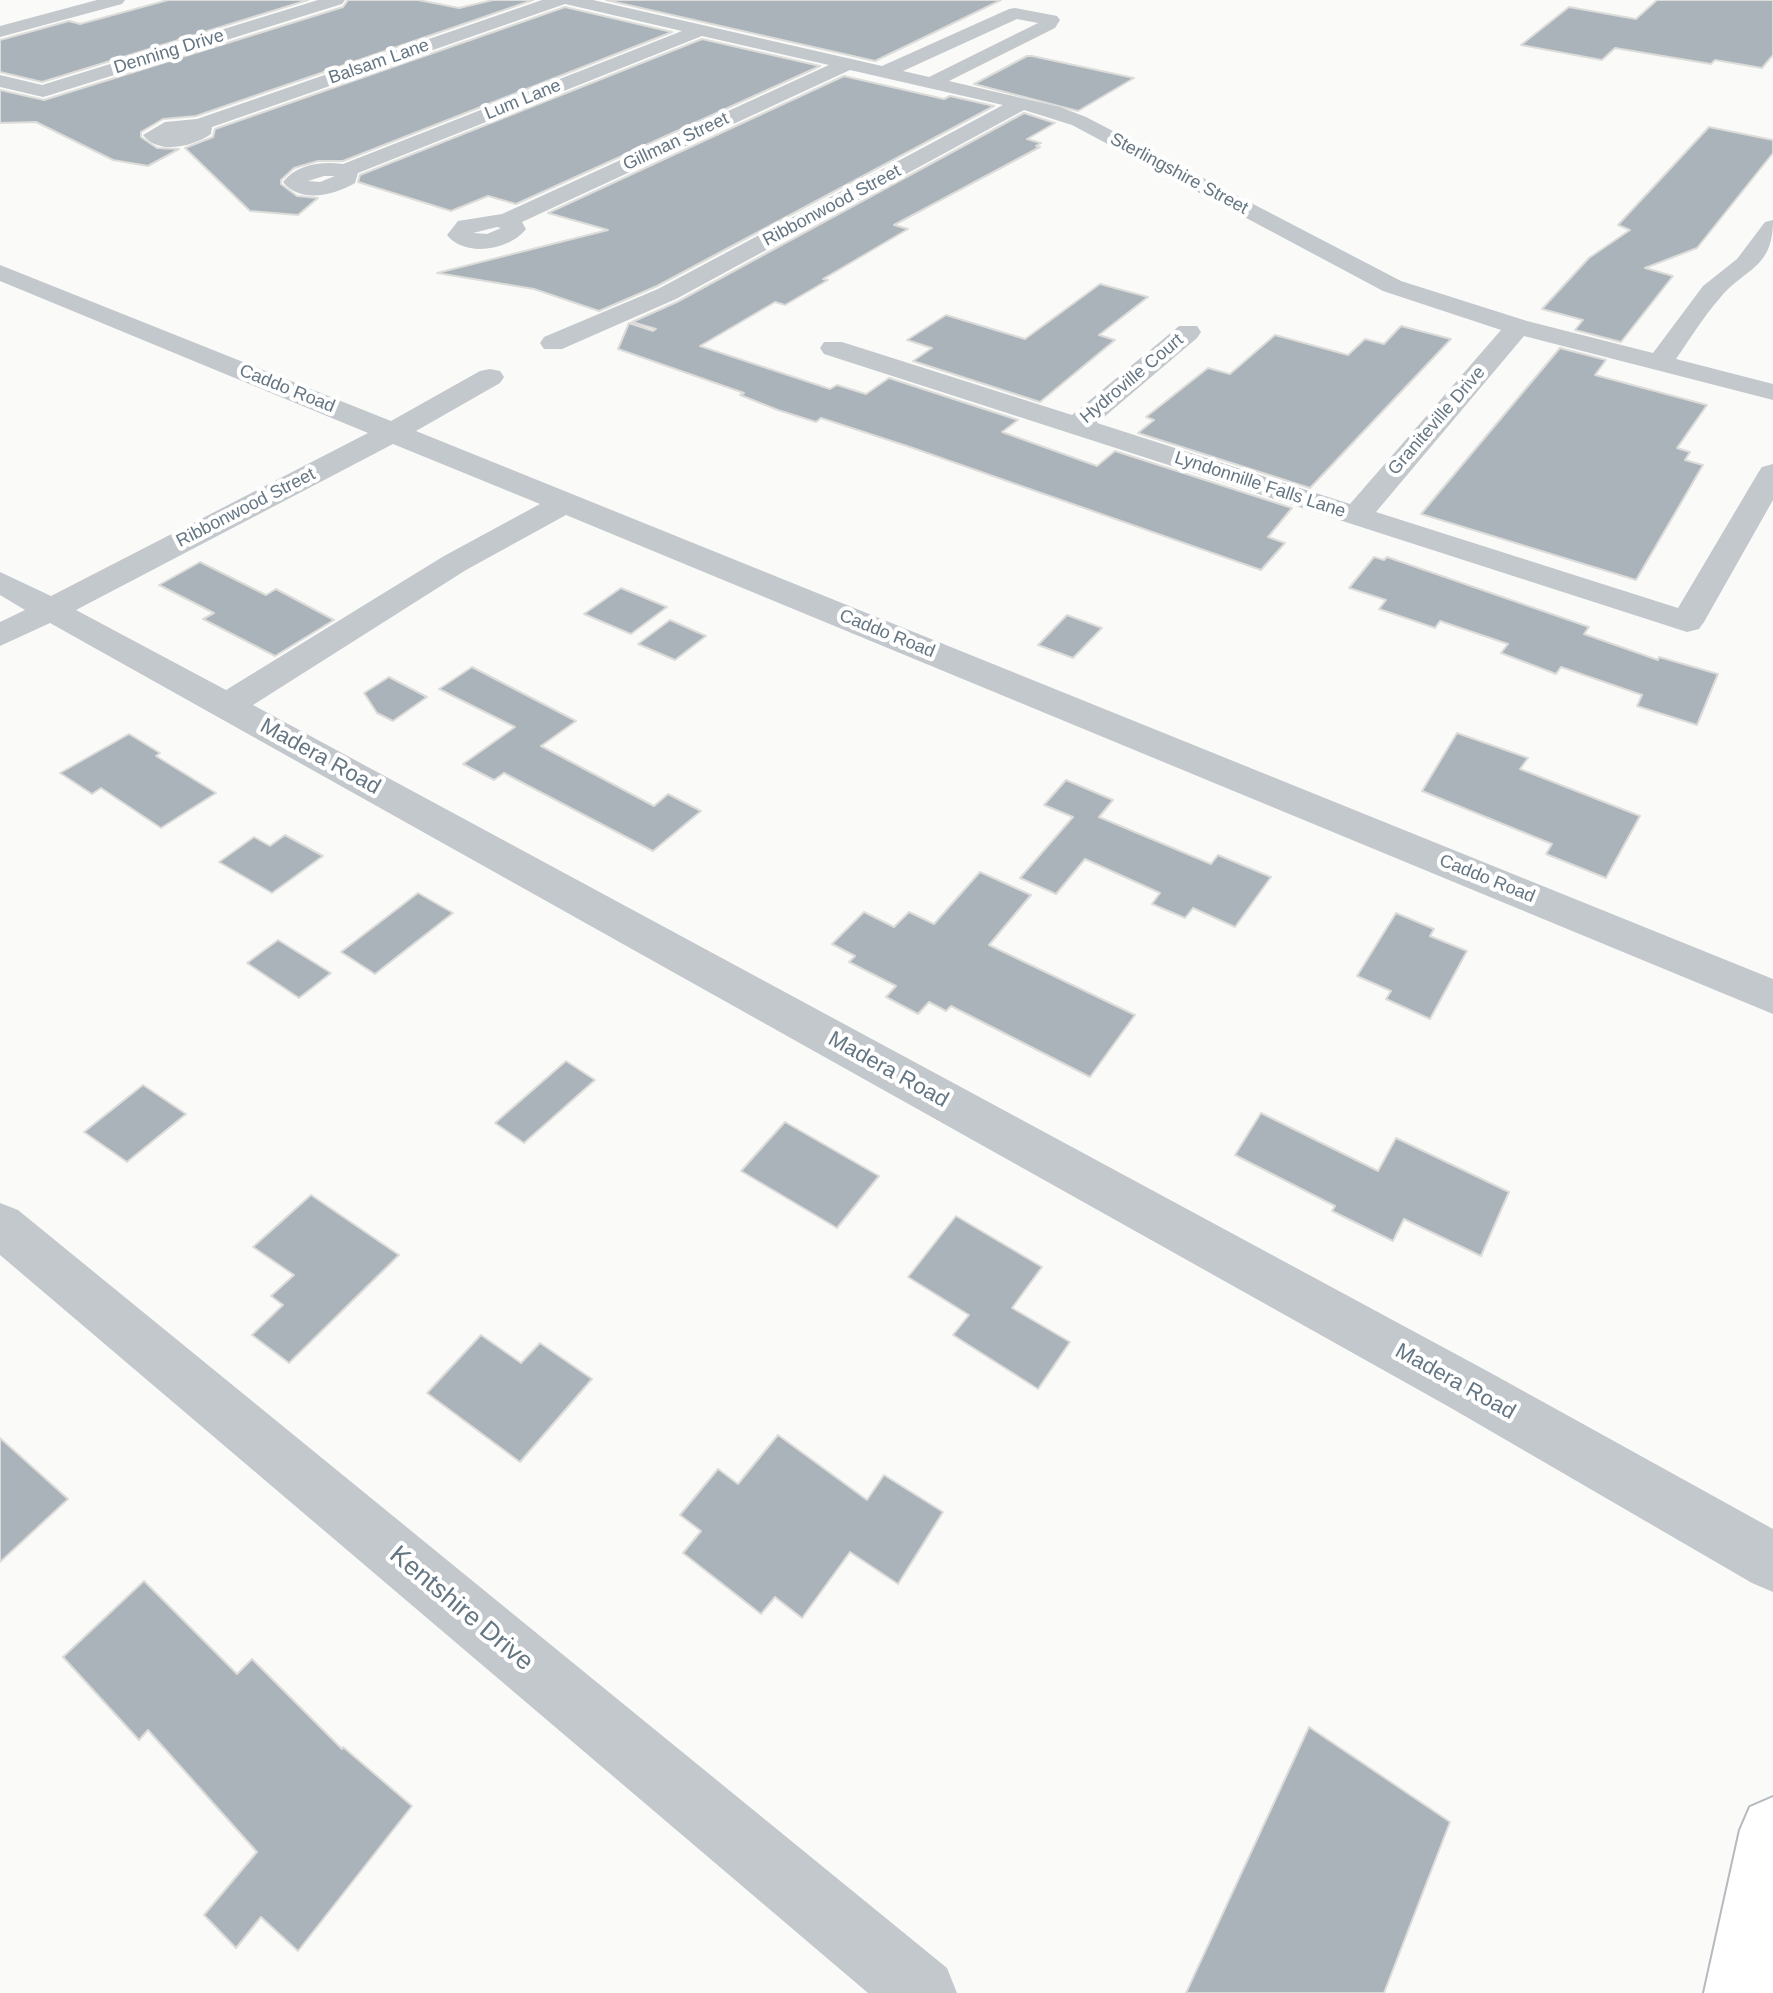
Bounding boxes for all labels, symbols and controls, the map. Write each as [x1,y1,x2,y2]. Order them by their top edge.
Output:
street label: Denning Drive [111,25,227,79]
street label: Balsam Lane [326,35,432,89]
street label: Lum Lane [482,75,564,125]
street label: Gillman Street [620,108,732,176]
street label: Sterlingshire Street [1106,129,1252,219]
street label: Ribbonwood Street [759,161,905,251]
street label: Hydroville Court [1076,330,1188,428]
street label: Caddo Road [236,360,338,418]
street label: Graniteville Drive [1384,362,1490,480]
street label: Lyndonnille Falls Lane [1172,447,1348,523]
street label: Ribbonwood Street [173,464,319,552]
street label: Caddo Road [836,605,938,663]
street label: Madera Road [255,713,385,801]
street label: Caddo Road [1436,850,1538,908]
street label: Madera Road [823,1026,953,1114]
street label: Madera Road [1390,1338,1520,1426]
street label: Kentshire Drive [383,1540,539,1678]

